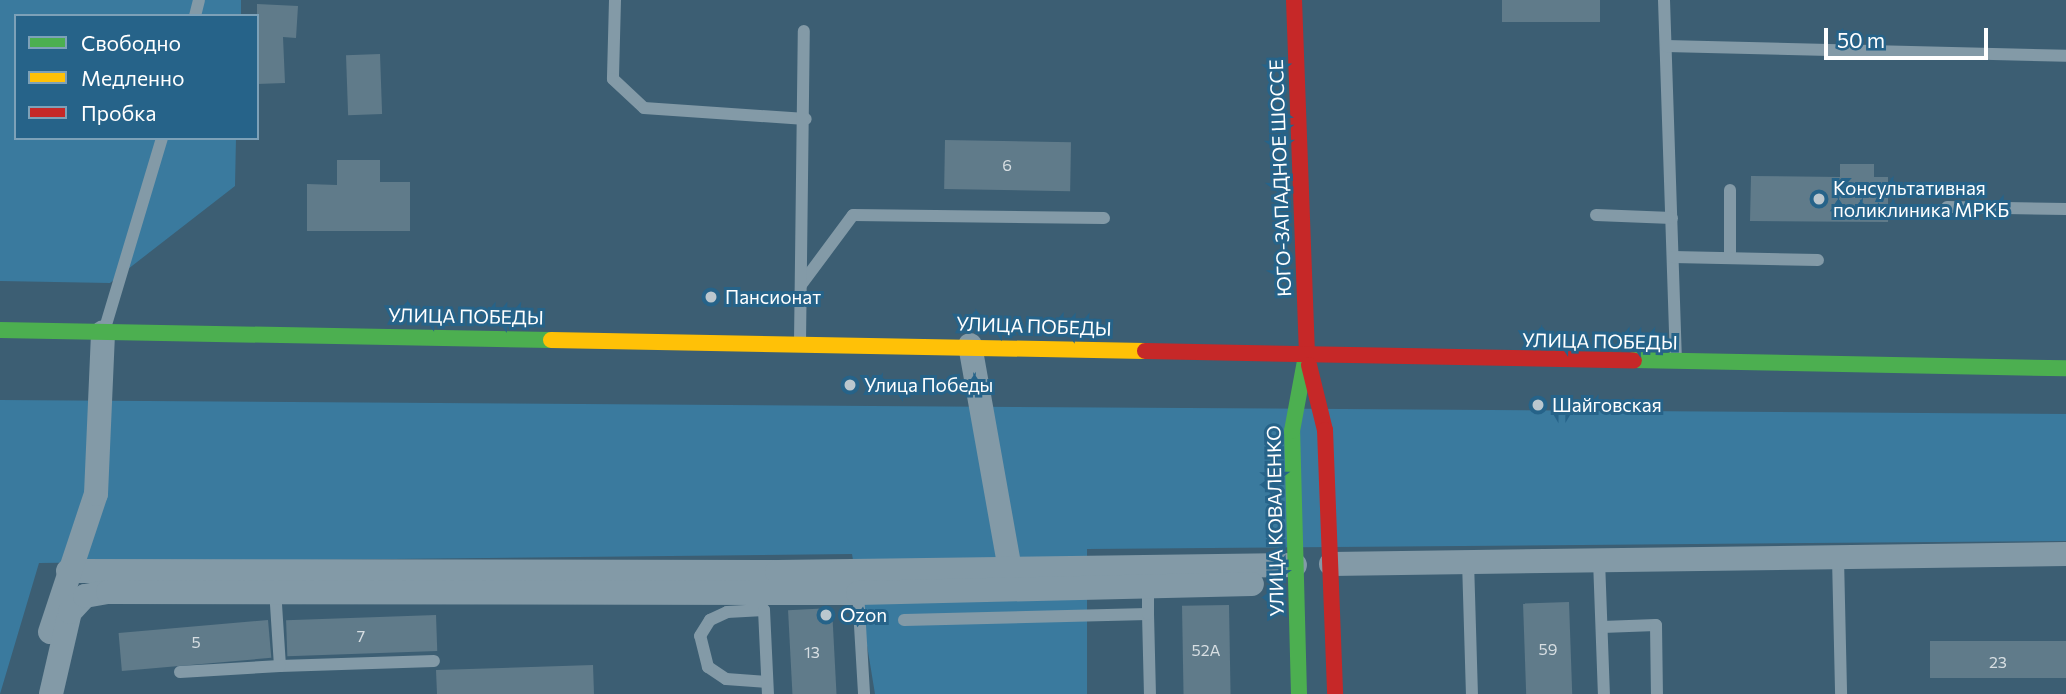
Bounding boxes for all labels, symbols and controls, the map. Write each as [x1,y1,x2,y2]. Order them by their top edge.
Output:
legend [14,14,259,140]
scale bar [1828,14,1993,58]
text: 50 m [1837,27,1885,52]
text: Свободно [81,30,181,55]
street label: ЮГО-ЗАПАДНОЕ ШОССЕ [1264,59,1296,297]
text: Медленно [81,65,185,90]
text: Пробка [81,100,156,125]
house number: 6 [1002,155,1012,175]
place label: Консультативная поликлиника МРКБ [1833,177,2009,221]
marker: Консультативная поликлиника МРКБ [1811,191,1827,207]
place label: Пансионат [725,286,821,308]
marker: Пансионат [703,289,719,305]
street label: УЛИЦА ПОБЕДЫ [388,303,544,329]
street label: УЛИЦА ПОБЕДЫ [956,312,1112,340]
street label: УЛИЦА ПОБЕДЫ [1522,328,1678,354]
place label: Улица Победы [864,374,993,396]
marker: Улица Победы [842,377,858,393]
place label: Шайговская [1552,394,1662,416]
marker: Шайговская [1530,397,1546,413]
street label: УЛИЦА КОВАЛЕНКО [1262,425,1288,617]
place label: Ozon [840,604,887,626]
marker: Ozon [818,607,834,623]
house number: 7 [357,626,365,646]
house number: 5 [191,632,201,652]
house number: 59 [1539,639,1557,659]
house number: 52А [1191,640,1221,660]
house number: 13 [804,642,820,662]
house number: 23 [1989,652,2007,672]

